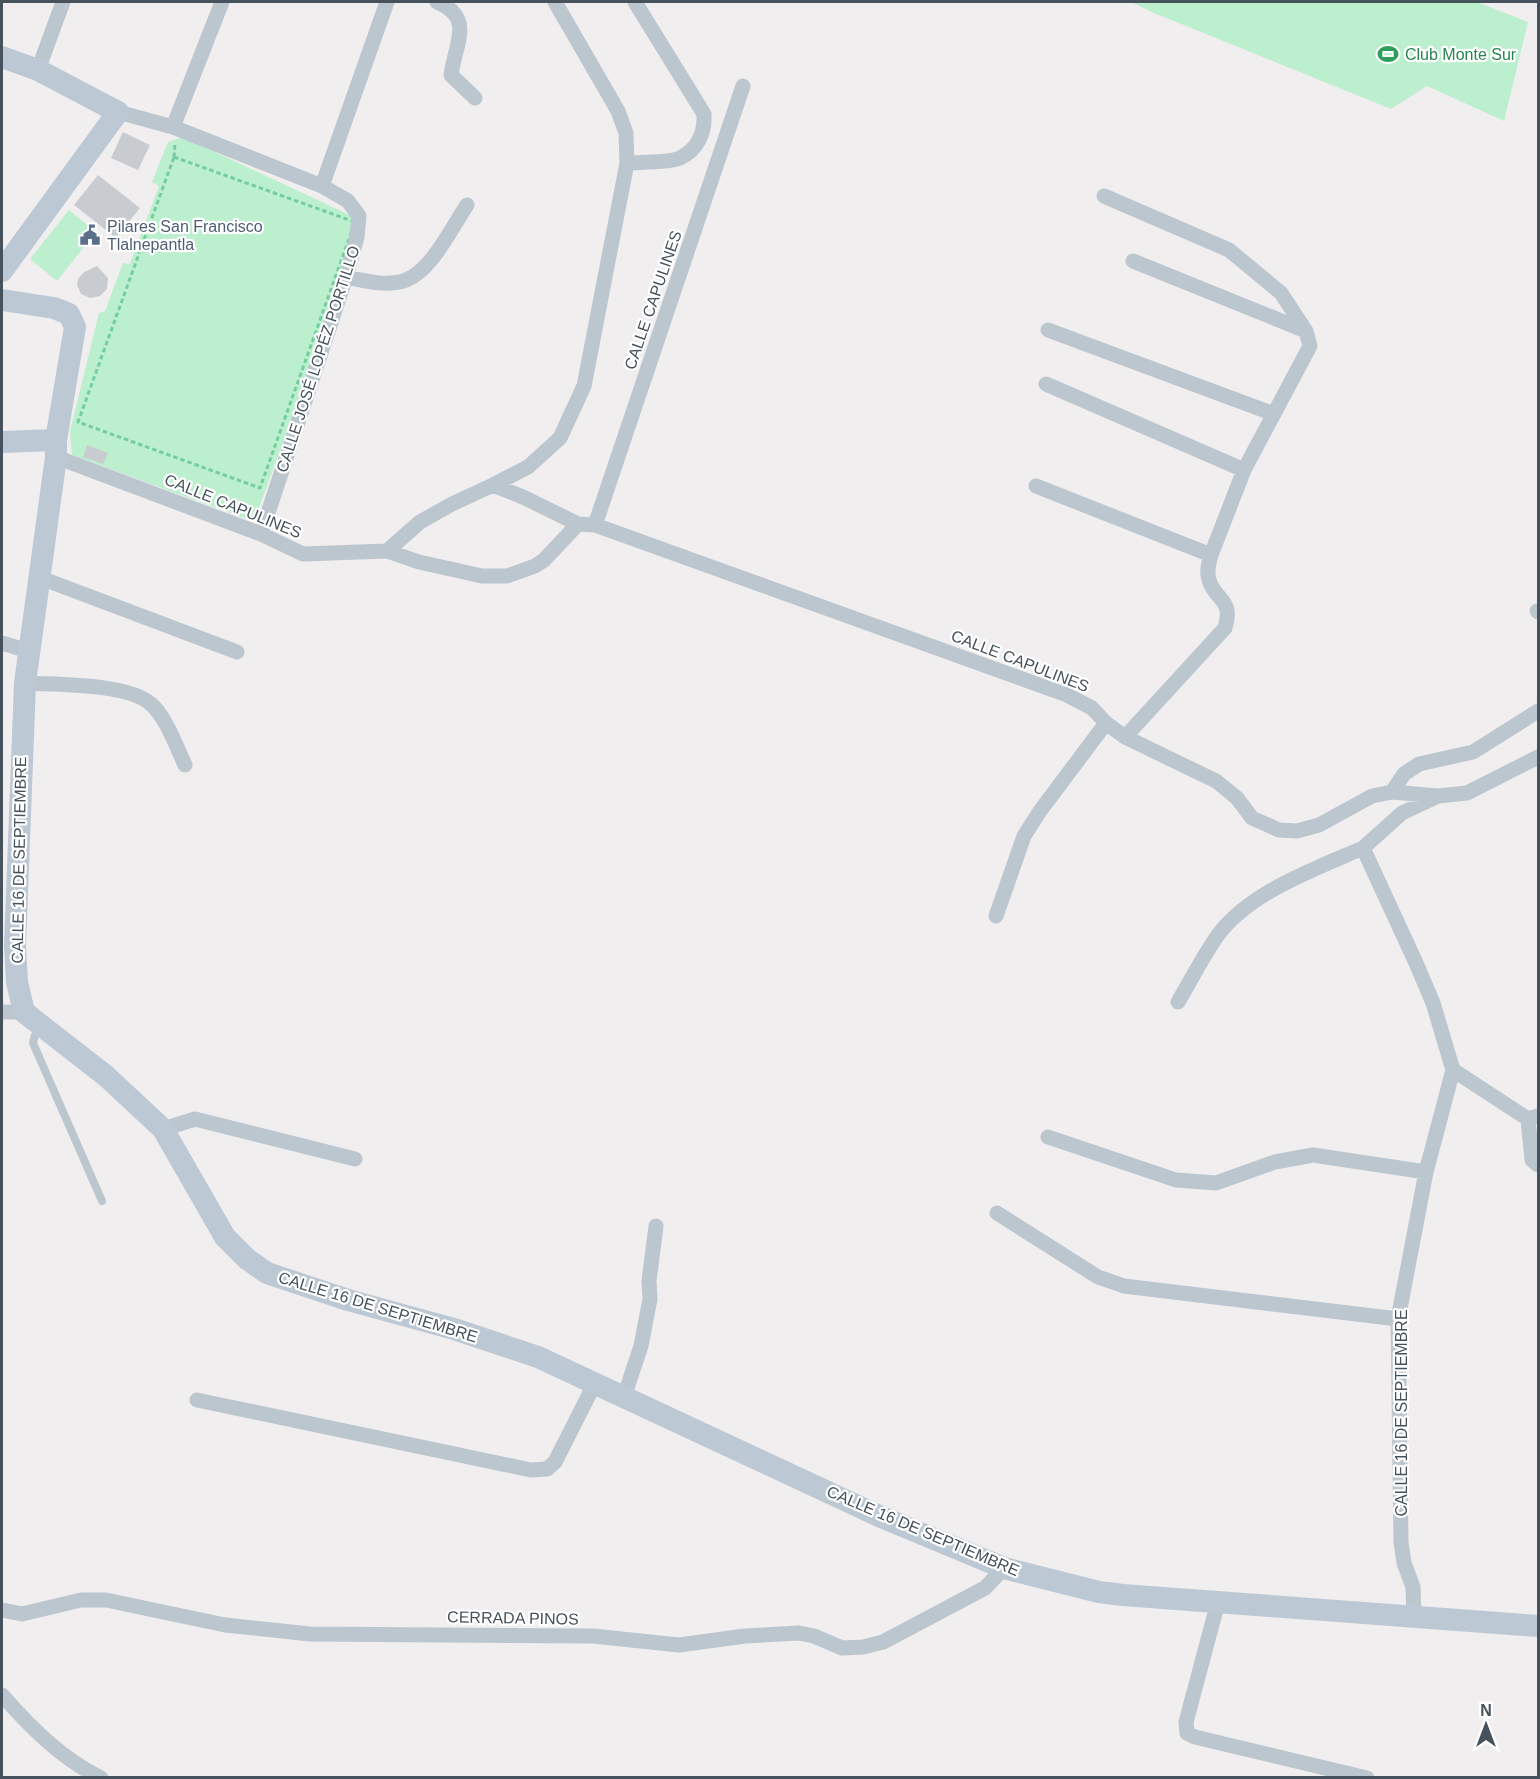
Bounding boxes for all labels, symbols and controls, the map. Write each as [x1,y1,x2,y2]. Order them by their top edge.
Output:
sports icon: Club Monte Sur [1376,42,1400,66]
place label: Club Monte Sur [1405,46,1517,63]
place label: Pilares San Francisco Tlalnepantla [107,218,263,253]
public building icon: Pilares San Francisco Tlalnepantla [78,223,102,247]
street label: CALLE CAPULINES [621,228,685,372]
street label: CALLE JOSÉ LOPÉZ PORTILLO [272,243,363,474]
street label: CALLE CAPULINES [162,471,304,541]
street label: CALLE CAPULINES [949,627,1091,695]
street label: CALLE 16 DE SEPTIEMBRE [9,756,29,964]
street label: CALLE 16 DE SEPTIEMBRE [276,1269,480,1345]
street label: CALLE 16 DE SEPTIEMBRE [1393,1309,1410,1517]
street label: CALLE 16 DE SEPTIEMBRE [824,1483,1022,1579]
street label: CERRADA PINOS [447,1608,579,1628]
north arrow [1456,1695,1516,1755]
text: N [1480,1702,1492,1719]

